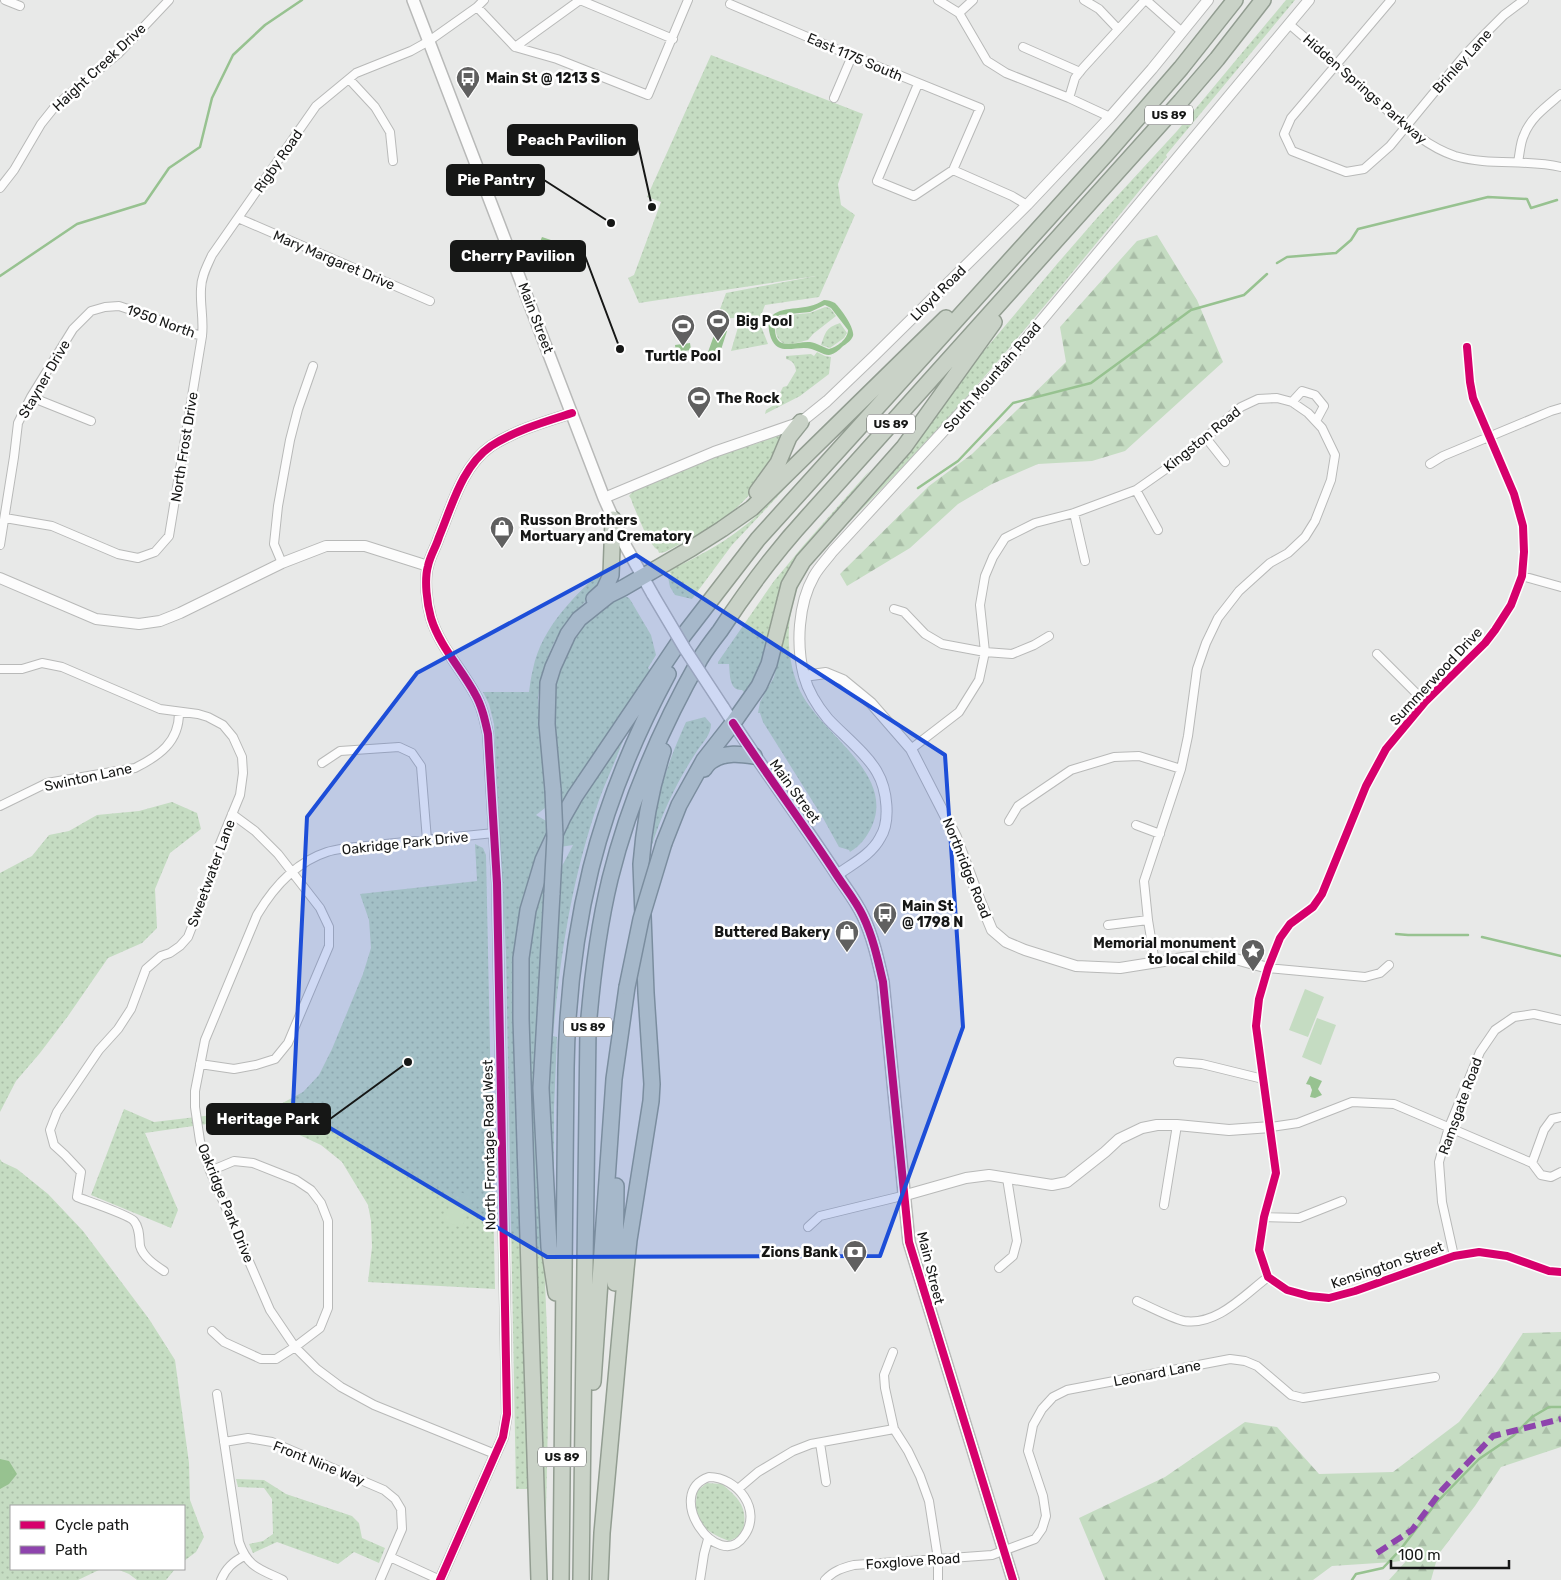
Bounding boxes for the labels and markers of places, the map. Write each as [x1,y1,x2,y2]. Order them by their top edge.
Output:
bus stop icon: Main St @ 1213 S [455,65,481,99]
place label: Main St @ 1213 S [486,70,600,87]
callout: Peach Pavilion [508,125,637,155]
callout: Pie Pantry [447,165,544,195]
callout: Cherry Pavilion [451,241,585,271]
sports icon: Big Pool [705,308,731,342]
sports icon: Turtle Pool [670,313,696,347]
place label: Big Pool [736,313,792,330]
place label: Turtle Pool [645,348,721,365]
sports icon: The Rock [686,385,712,419]
place label: The Rock [716,390,780,407]
place label: Russon Brothers Mortuary and Crematory [520,512,693,545]
shop icon: Russon Brothers Mortuary and Crematory [489,515,515,549]
place label: Main St @ 1798 N [902,898,963,931]
bus stop icon: Main St @ 1798 N [872,901,898,935]
shop icon: Buttered Bakery [834,919,860,953]
place label: Buttered Bakery [714,924,831,941]
place label: Memorial monument to local child [1093,935,1236,968]
place icon: Memorial monument to local child [1240,938,1266,972]
callout: Heritage Park [207,1104,330,1134]
bank icon: Zions Bank [842,1239,868,1273]
place label: Zions Bank [761,1244,839,1261]

